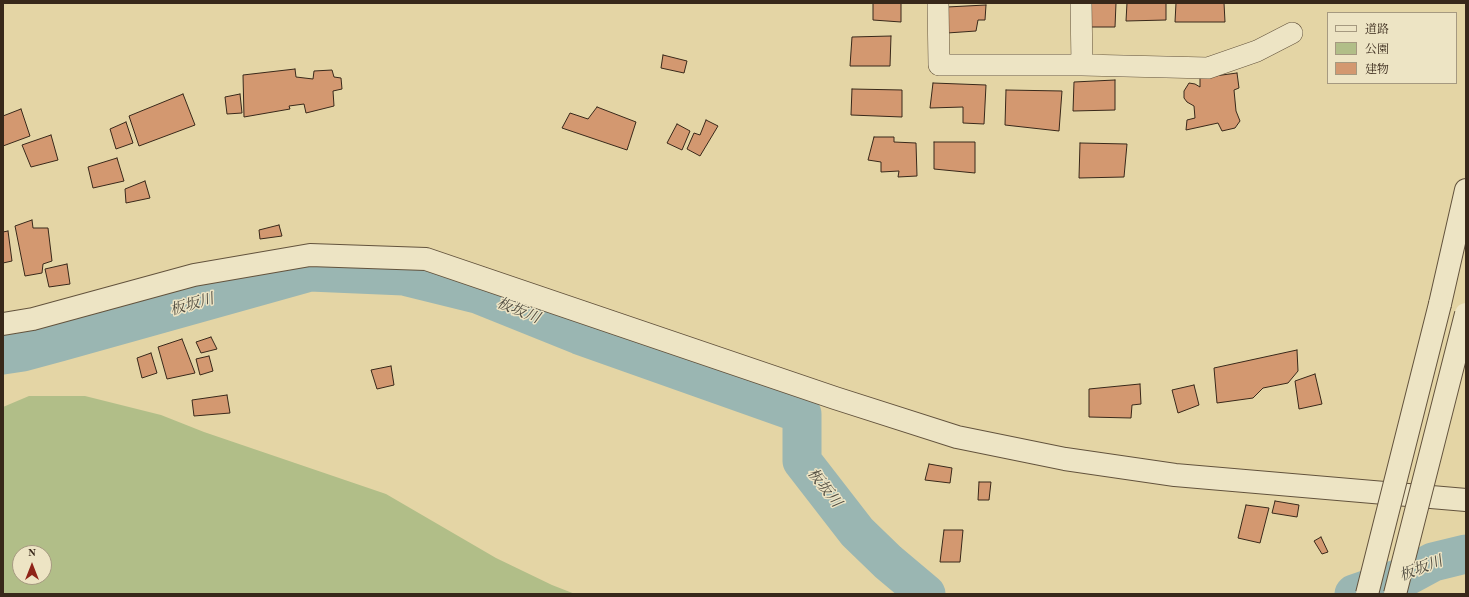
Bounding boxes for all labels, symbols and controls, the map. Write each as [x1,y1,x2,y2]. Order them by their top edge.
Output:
legend [1327,12,1457,84]
text: 道路 [1365,24,1389,36]
text: 公園 [1365,44,1389,56]
text: 建物 [1365,64,1389,76]
water label: 板坂川 [168,290,216,320]
water label: 板坂川 [494,294,542,328]
water label: 板坂川 [803,465,845,511]
north arrow [12,545,52,585]
text: N [28,548,36,559]
water label: 板坂川 [1397,553,1445,585]

